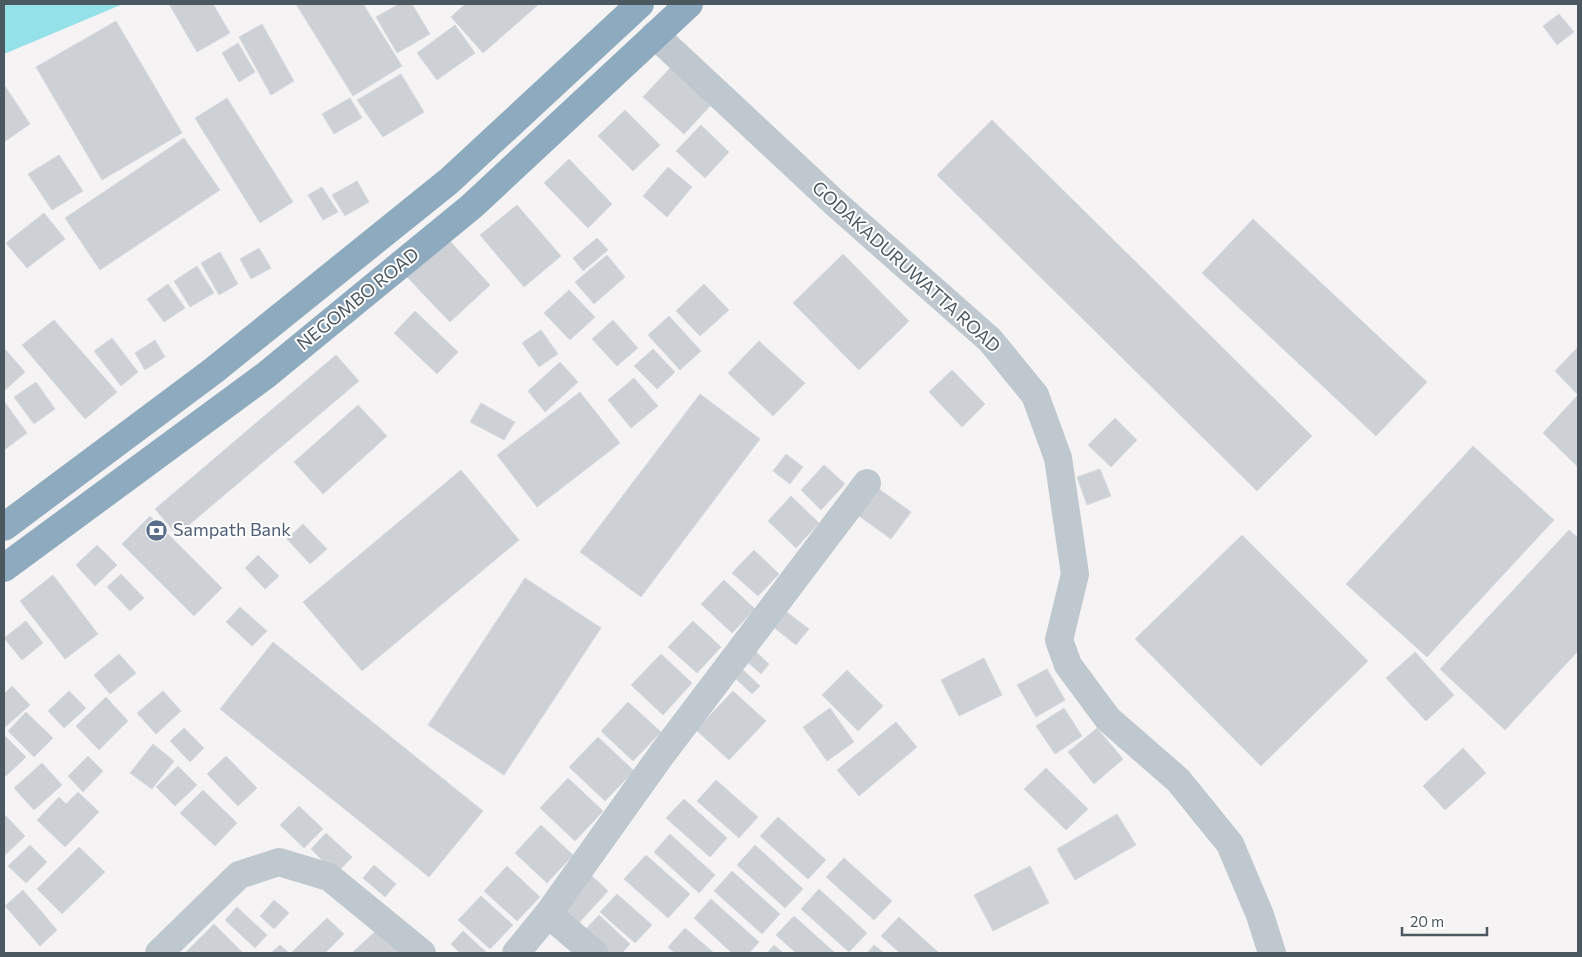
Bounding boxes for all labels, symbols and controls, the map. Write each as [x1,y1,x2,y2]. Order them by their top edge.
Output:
street label: GODAKADURUWATTA ROAD [808,176,1005,357]
street label: NEGOMBO ROAD [292,242,423,354]
bank icon: Sampath Bank [145,518,169,542]
place label: Sampath Bank [173,518,291,540]
scale bar [1402,904,1487,936]
text: 20 m [1410,912,1444,930]

